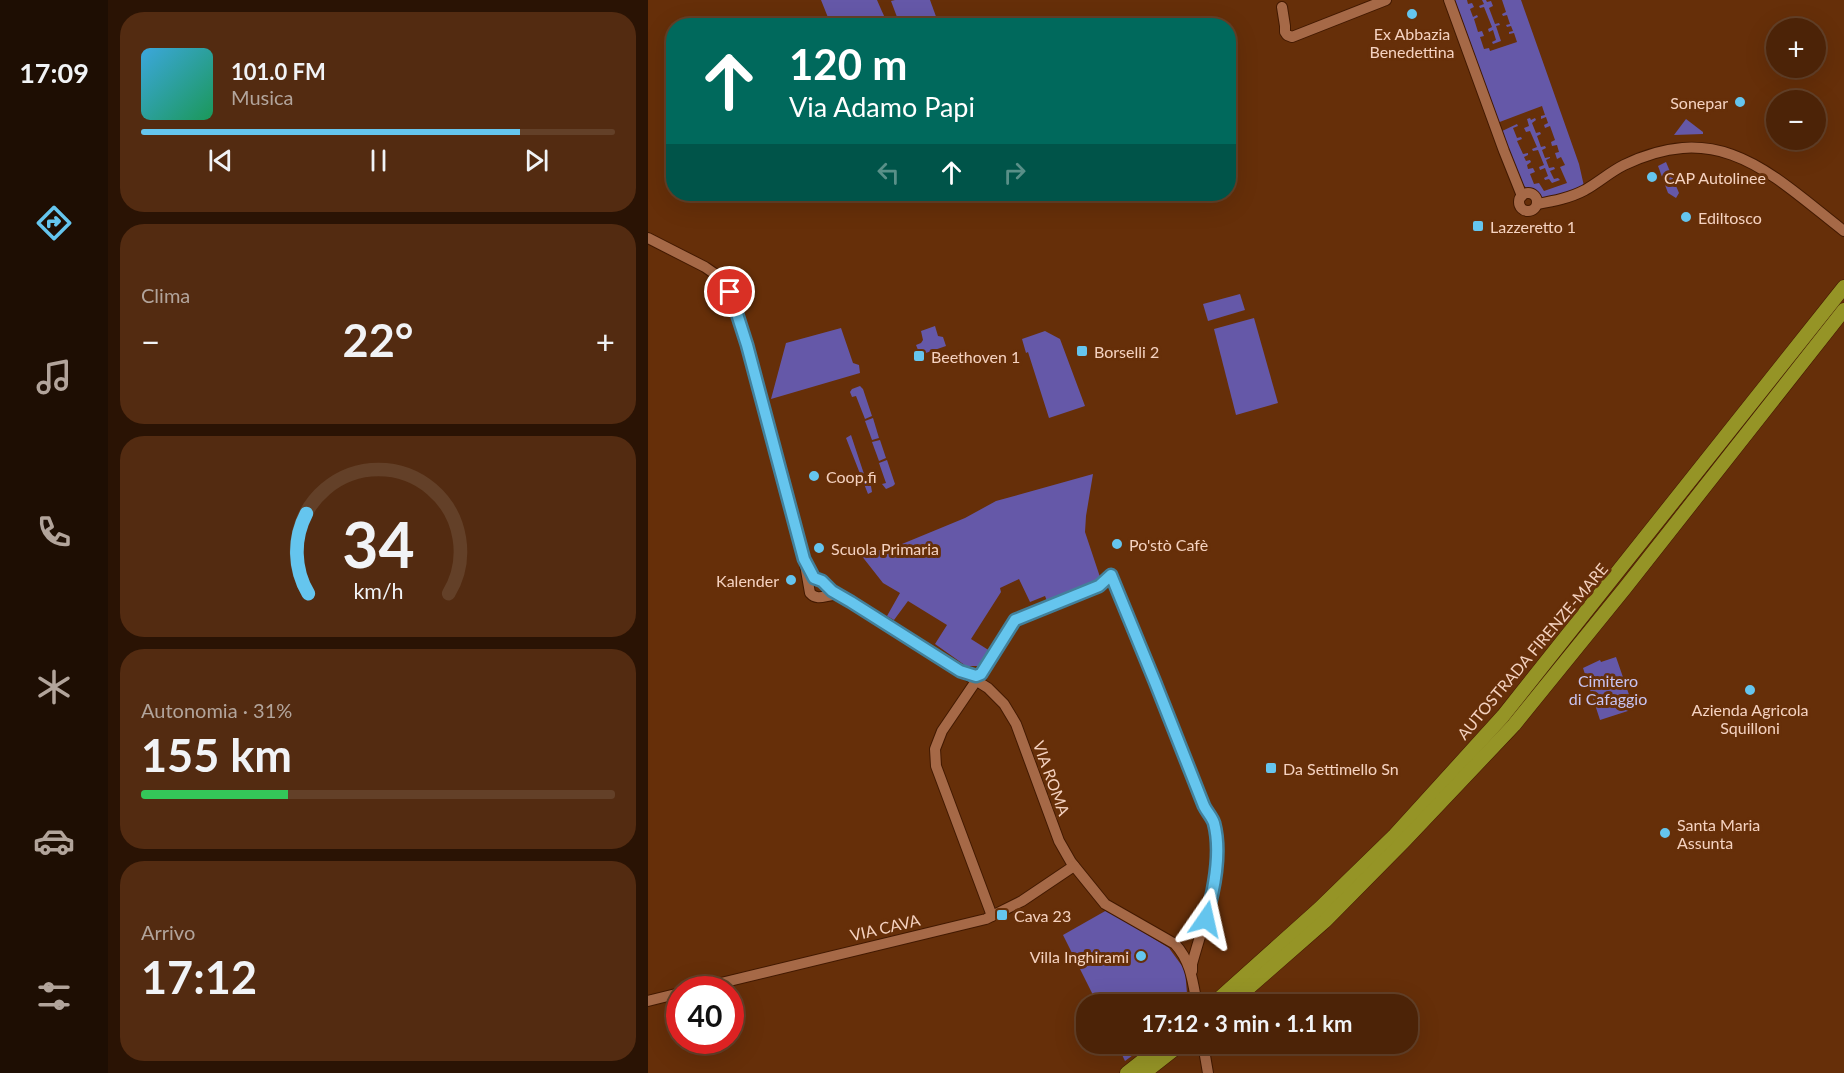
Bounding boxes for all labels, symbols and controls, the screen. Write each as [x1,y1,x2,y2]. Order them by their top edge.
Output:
marker: Ex Abbazia Benedettina [1405,7,1419,21]
map controls [1766,18,1826,150]
button: + [1766,18,1826,78]
place label: Ex Abbazia Benedettina [1369,24,1455,61]
text: 120 m [789,39,907,89]
icon: ahead [690,42,768,120]
text: 17:09 [19,56,89,89]
text: 101.0 FM [231,58,326,85]
text: Musica [231,85,294,109]
text: Via Adamo Papi [789,90,975,123]
button: − [1766,90,1826,150]
place label: Sonepar [1670,93,1728,112]
marker: Sonepar [1733,95,1747,109]
icon: previous [204,144,237,177]
icon: pause [362,144,395,177]
icon: next [520,144,553,177]
icon: left [872,156,905,189]
icon: ahead [935,156,968,189]
icon: right [998,156,1031,189]
place label: CAP Autolinee [1664,168,1766,187]
marker: CAP Autolinee [1645,170,1659,184]
icon: directions [33,202,75,244]
place label: Ediltosco [1698,208,1762,227]
marker: Ediltosco [1679,210,1693,224]
place label: Lazzeretto 1 [1490,217,1576,236]
marker: Lazzeretto 1 [1471,219,1485,233]
pin [704,266,755,317]
icon: arrive [713,275,746,308]
text: Clima [141,283,190,307]
text: 22° [343,313,413,367]
text: − [141,321,160,361]
text: + [596,321,615,361]
place label: Borselli 2 [1094,342,1159,361]
marker: Borselli 2 [1075,344,1089,358]
place label: Beethoven 1 [931,347,1020,366]
marker: Beethoven 1 [912,349,926,363]
icon: music [33,356,75,398]
place label: Coop.fi [826,467,877,486]
marker: Coop.fi [807,469,821,483]
text: 34 [342,506,414,581]
icon: phone [33,511,75,553]
place label: Po'stò Cafè [1129,535,1208,554]
marker: Po'stò Cafè [1110,537,1124,551]
place label: Scuola Primaria [831,539,939,558]
marker: Scuola Primaria [812,541,826,555]
street label: AUTOSTRADA FIRENZE-MARE [1453,559,1611,743]
place label: Kalender [716,571,779,590]
marker: Kalender [784,573,798,587]
text: km/h [353,578,403,604]
icon: climate [33,666,75,708]
park label: Cimitero di Cafaggio [1569,671,1647,708]
marker: Azienda Agricola Squilloni [1743,683,1757,697]
text: Autonomia · 31% [141,698,292,722]
place label: Azienda Agricola Squilloni [1692,700,1808,737]
text: 155 km [141,728,292,782]
street label: VIA ROMA [1030,738,1074,818]
place label: Da Settimello Sn [1283,759,1399,778]
marker: Da Settimello Sn [1264,761,1278,775]
place label: Santa Maria Assunta [1677,815,1760,852]
icon: car [33,820,75,862]
marker: Santa Maria Assunta [1658,826,1672,840]
position arrow [1174,887,1238,951]
place label: Cava 23 [1014,906,1071,925]
marker: Cava 23 [995,908,1009,922]
street label: VIA CAVA [848,910,922,944]
text: Arrivo [141,920,195,944]
place label: Villa Inghirami [1030,947,1129,966]
marker: Villa Inghirami [1134,949,1148,963]
text: 17:12 [141,950,257,1004]
icon: filters [33,975,75,1017]
speed limit sign: 40 [666,976,744,1054]
text: 17:12 · 3 min · 1.1 km [1142,1010,1352,1037]

